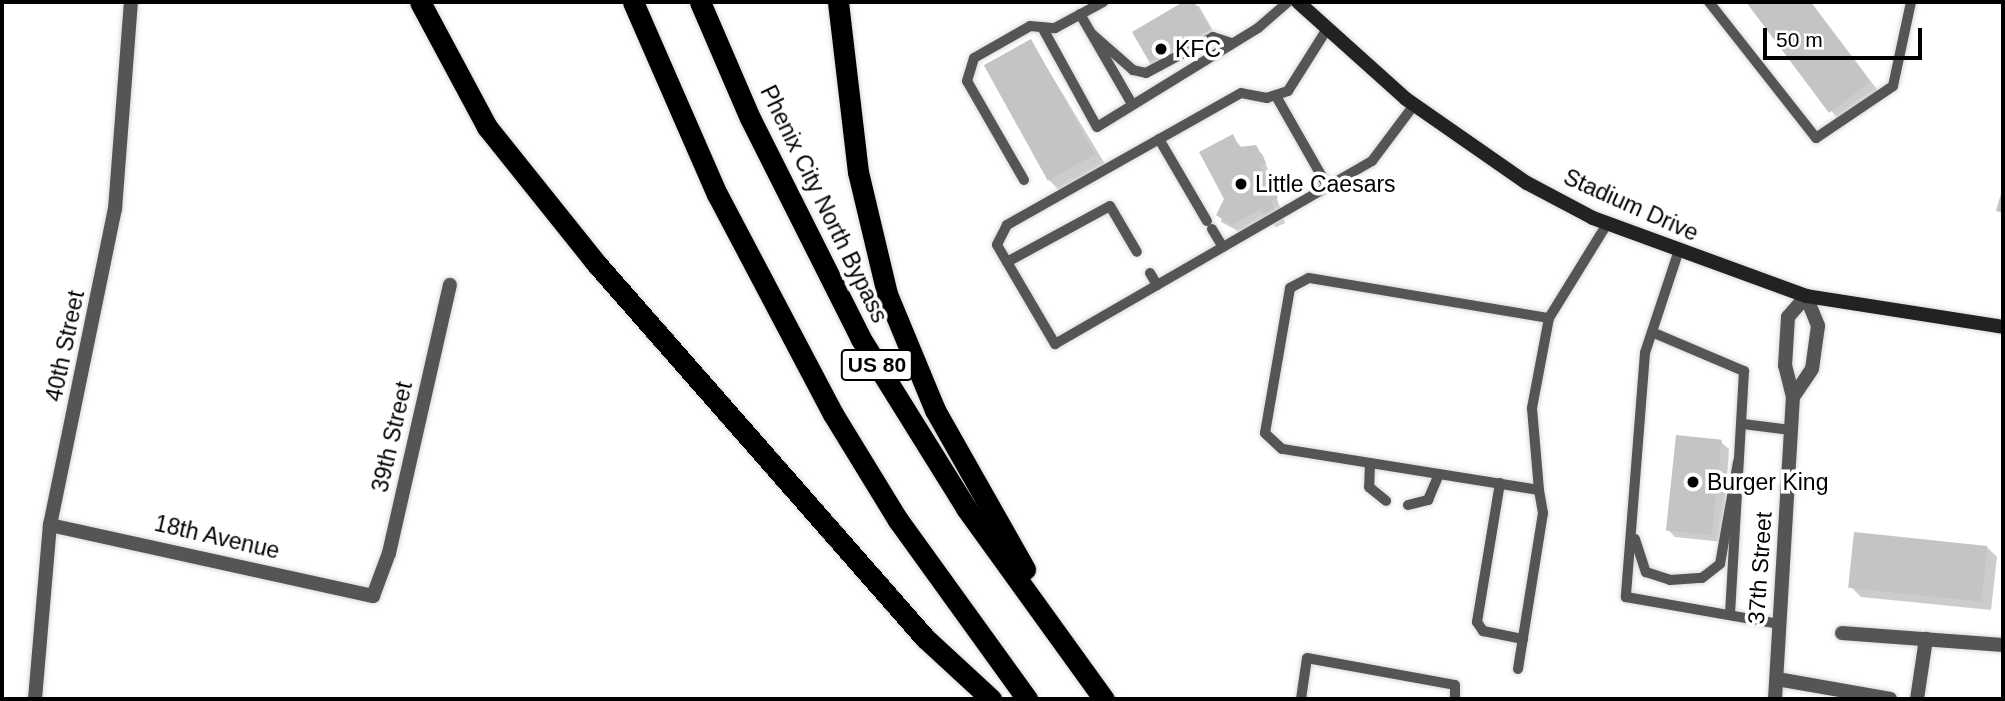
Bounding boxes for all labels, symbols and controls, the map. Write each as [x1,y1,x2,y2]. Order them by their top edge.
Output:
scale bar [1767,14,1926,58]
text: 50 m [1776,28,1823,51]
place label: KFC [1175,35,1221,63]
marker: KFC [1153,41,1169,57]
street label: Phenix City North Bypass [754,81,894,327]
street label: Stadium Drive [1559,163,1703,247]
place label: Little Caesars [1255,170,1396,198]
marker: Little Caesars [1233,176,1249,192]
street label: 40th Street [40,288,90,404]
road number: US 80 [840,348,914,382]
street label: 39th Street [366,379,418,495]
place label: Burger King [1707,468,1828,496]
marker: Burger King [1685,474,1701,490]
street label: 18th Avenue [151,509,283,565]
street label: 37th Street [1742,511,1778,625]

